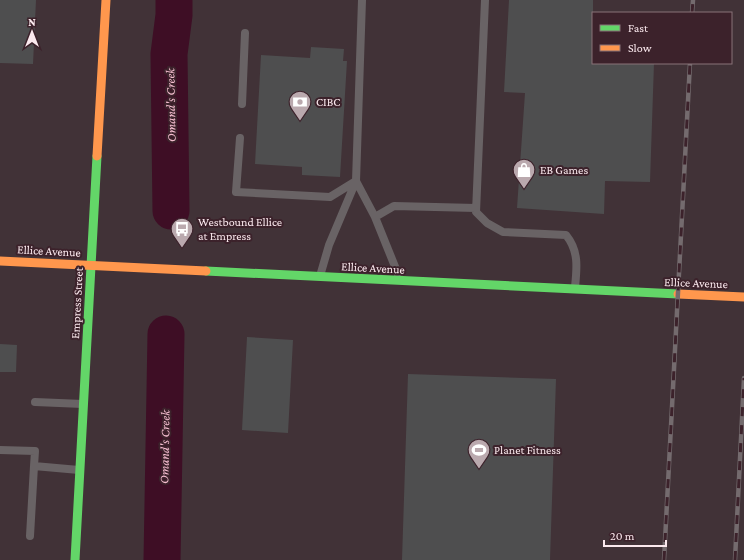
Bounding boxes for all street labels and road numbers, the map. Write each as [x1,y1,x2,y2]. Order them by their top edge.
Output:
street label: Ellice Avenue [17,242,81,260]
street label: Ellice Avenue [341,259,405,277]
street label: Empress Street [68,266,86,339]
street label: Ellice Avenue [664,275,728,291]

